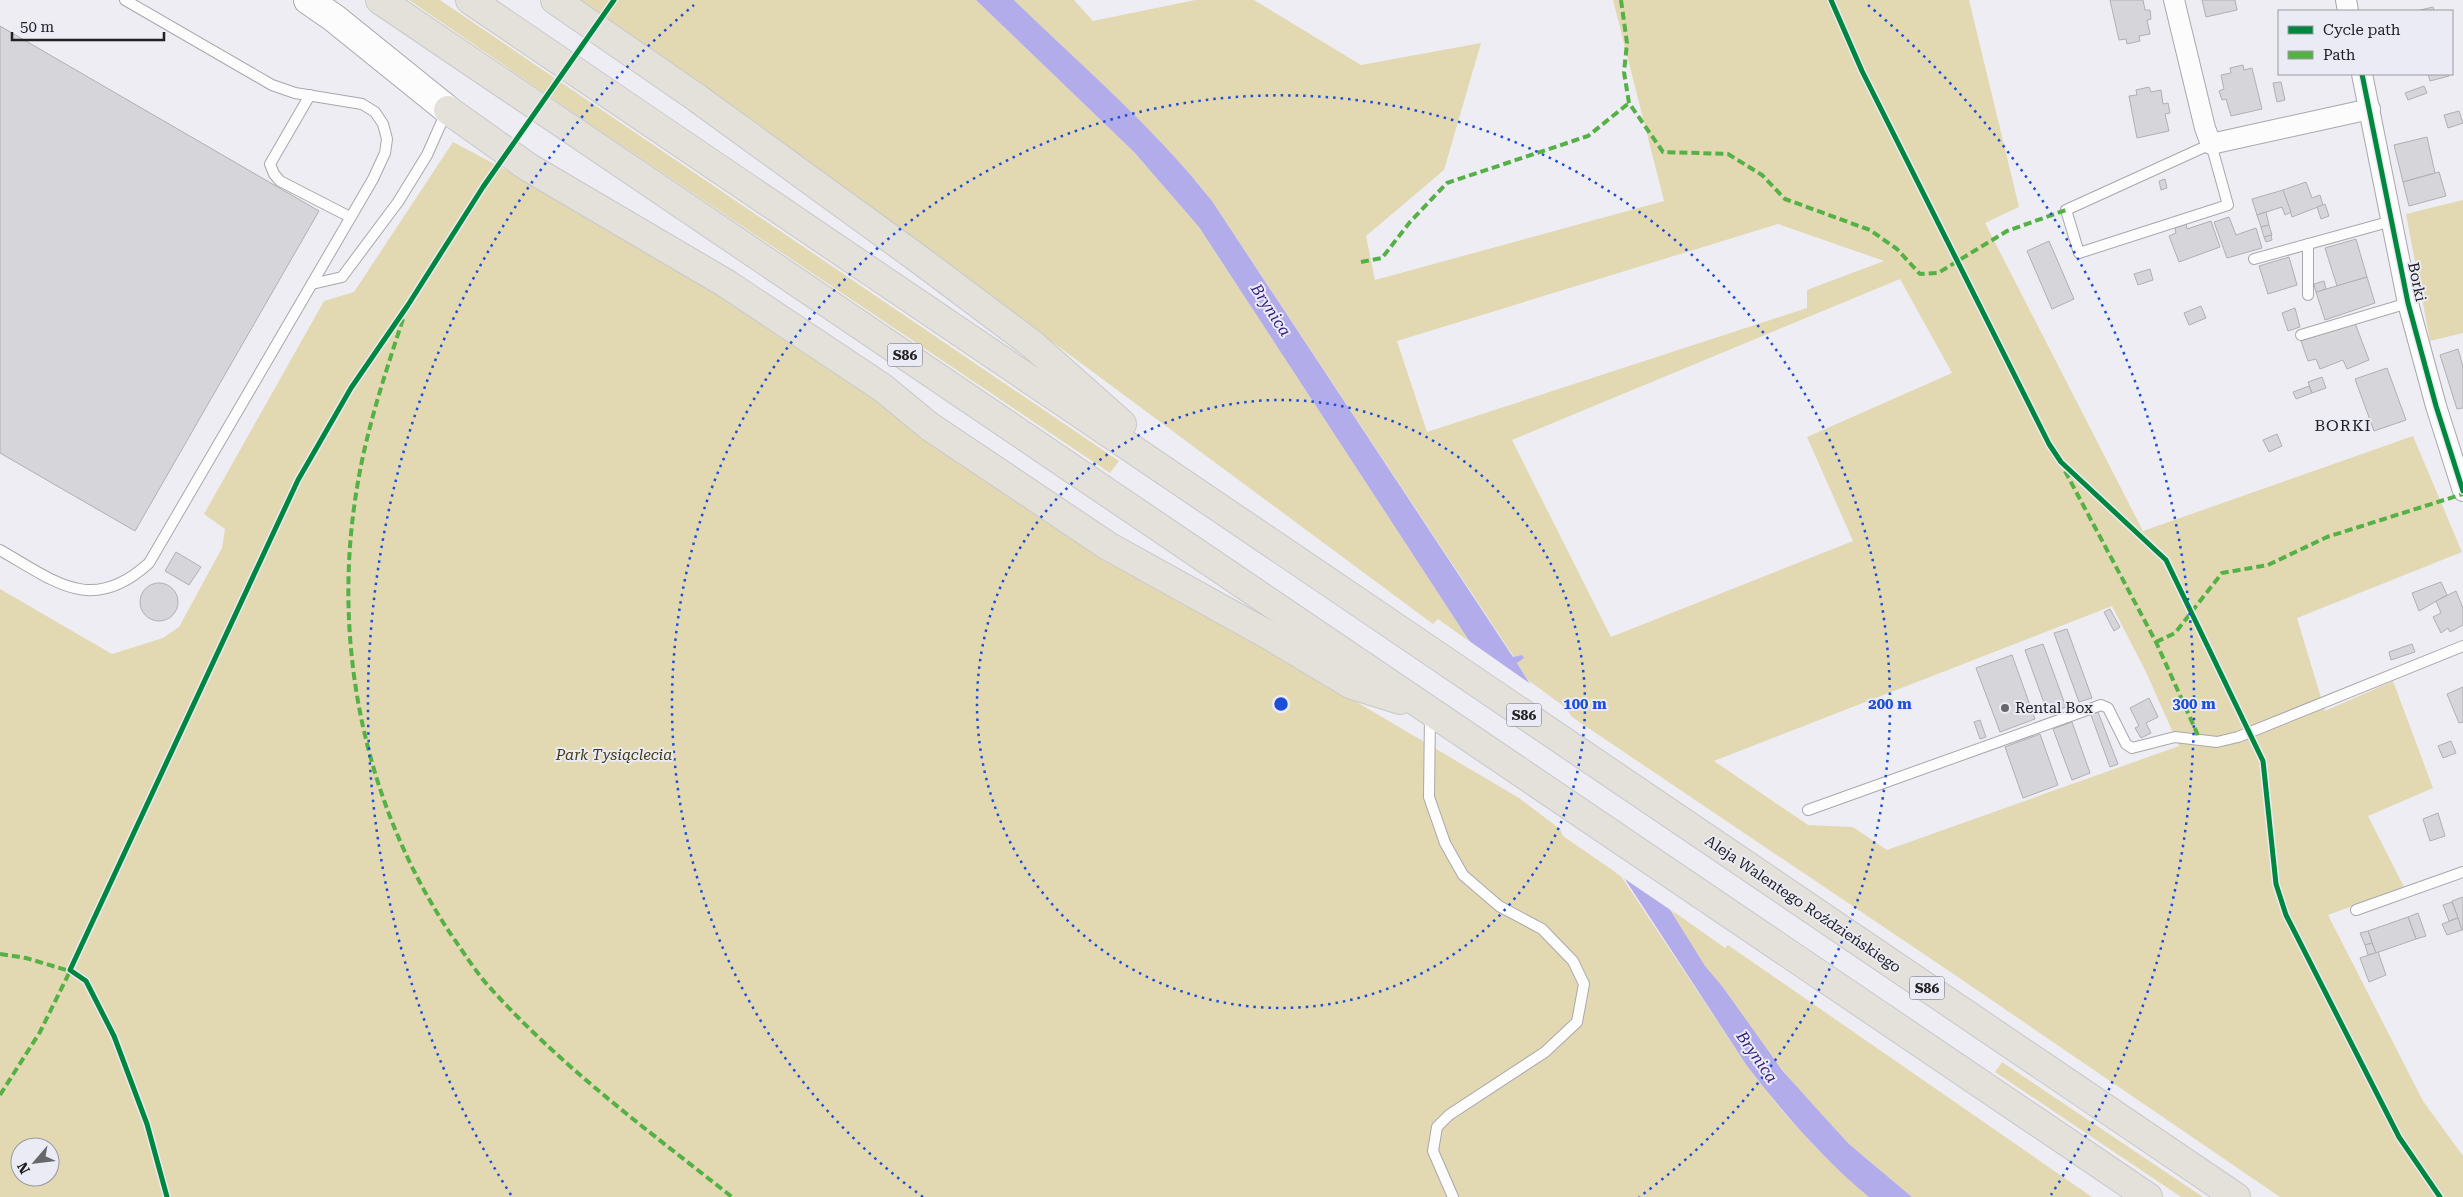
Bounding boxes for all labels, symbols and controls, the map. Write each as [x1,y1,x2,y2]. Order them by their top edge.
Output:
scale bar [12,10,165,42]
legend [2278,10,2453,75]
text: 50 m [20,18,55,36]
text: Cycle path [2323,21,2401,39]
text: Path [2323,46,2356,64]
street label: Borki [2404,261,2430,304]
water label: Brynica [1246,279,1295,340]
road number: S86 [888,344,922,366]
district label: BORKI [2314,416,2372,435]
centre of rings [1272,695,1290,713]
text: 100 m [1563,695,1607,713]
text: 200 m [1868,695,1912,713]
text: 300 m [2172,695,2216,713]
place label: Rental Box [2015,699,2093,717]
marker: Rental Box [1999,702,2011,714]
road number: S86 [1506,704,1542,726]
park label: Park Tysiąclecia [555,746,672,764]
street label: Aleja Walentego Roździeńskiego [1702,831,1904,977]
road number: S86 [1910,976,1944,1000]
water label: Brynica [1732,1027,1782,1087]
north arrow [10,1137,60,1187]
text: N [14,1159,33,1177]

